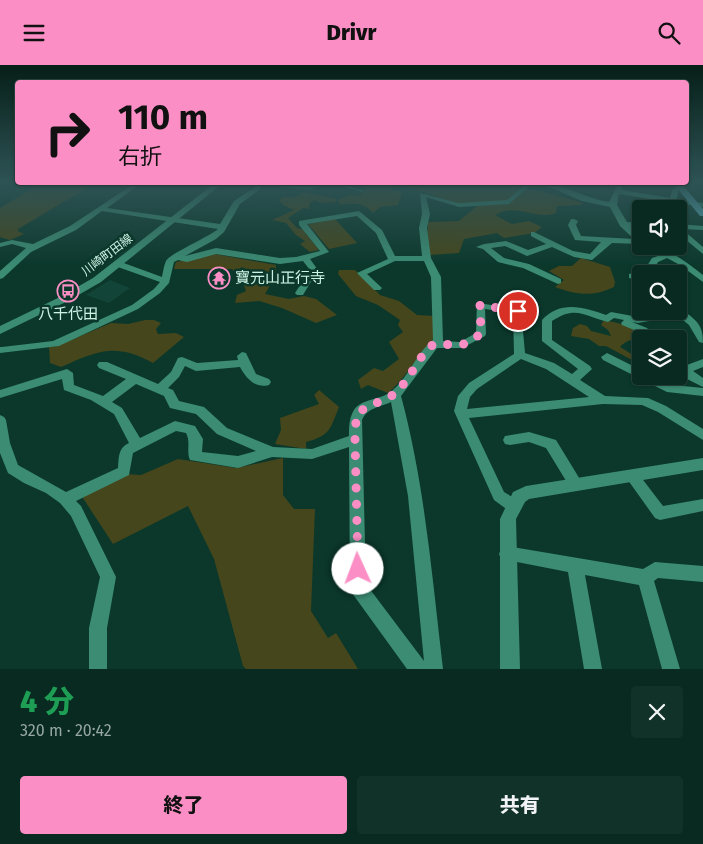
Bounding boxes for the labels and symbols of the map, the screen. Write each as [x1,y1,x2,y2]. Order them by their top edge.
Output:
street label: 川崎町田線 [79,231,135,279]
temple icon: 寶元山正行寺 [207,266,231,290]
place label: 寶元山正行寺 [235,269,325,287]
bus stop icon: 八千代田 [56,279,80,303]
pin [497,290,539,332]
place label: 八千代田 [38,305,98,323]
position arrow [331,542,383,594]

